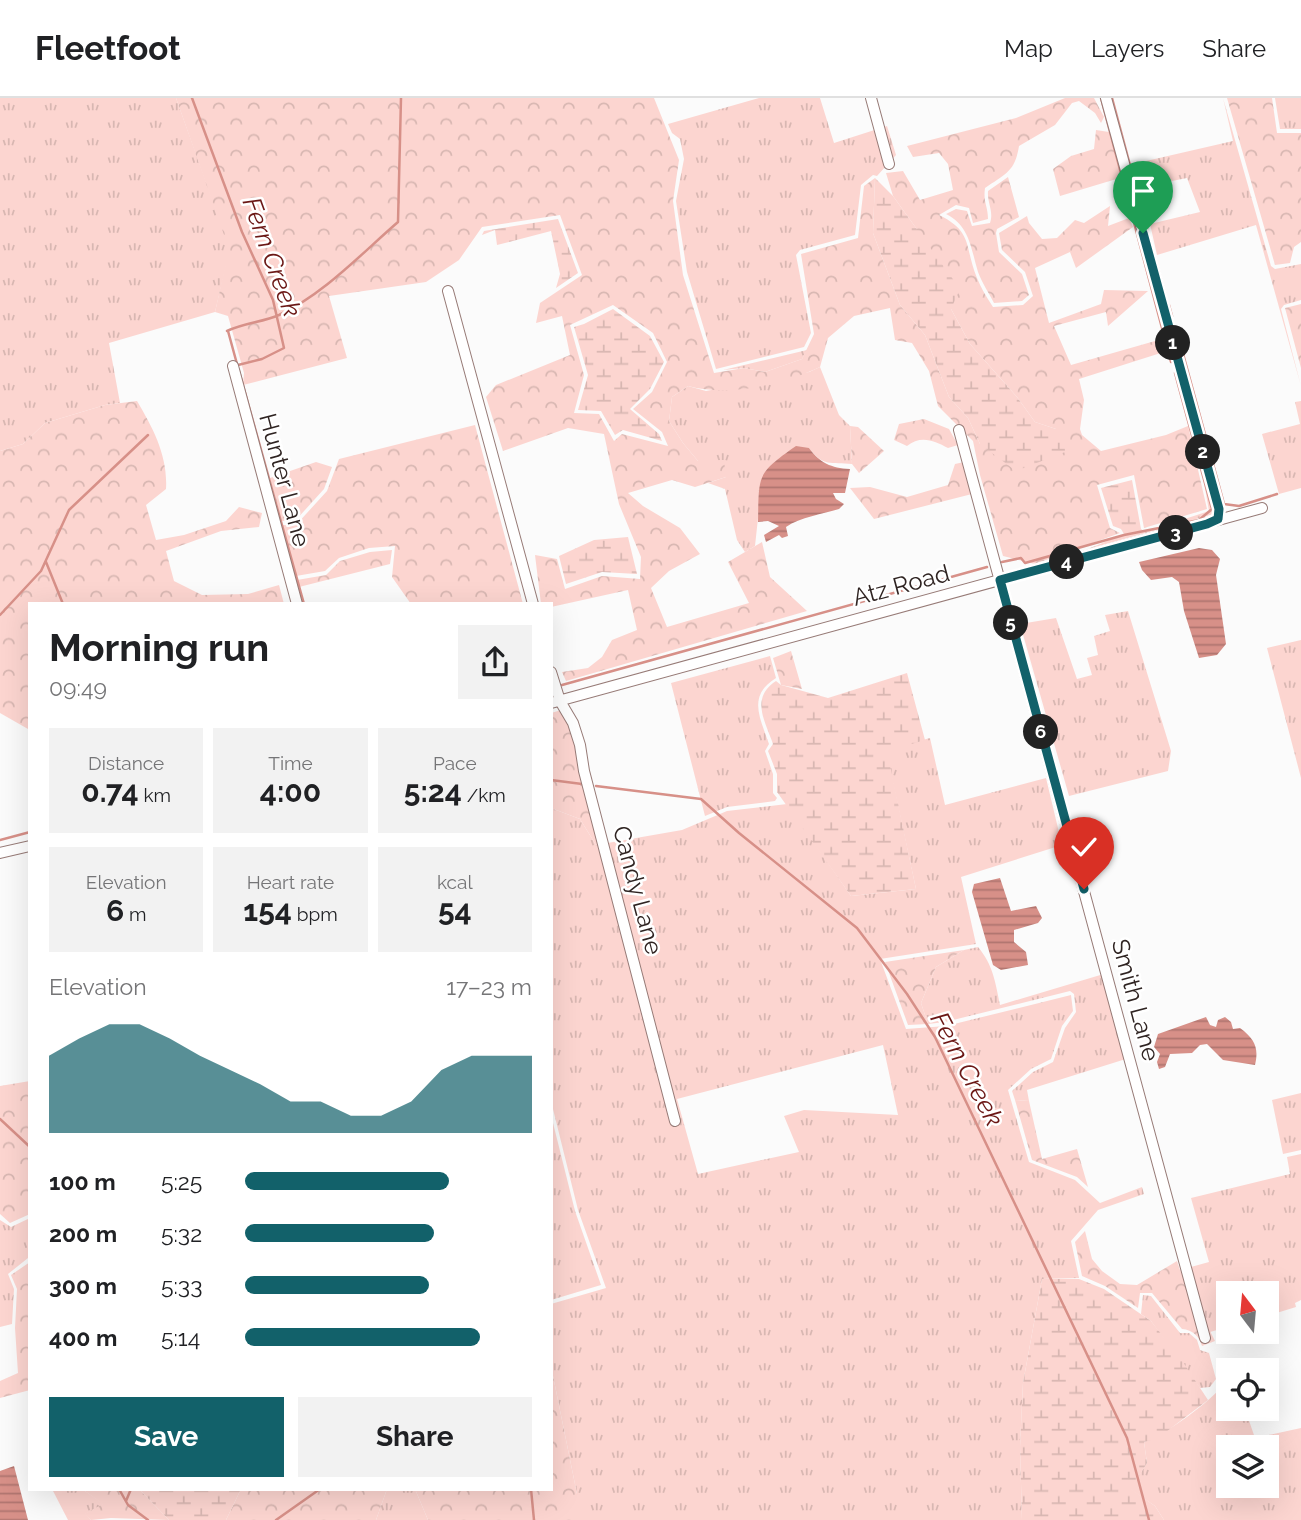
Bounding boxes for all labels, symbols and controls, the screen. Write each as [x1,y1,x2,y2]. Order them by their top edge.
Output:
text: Fleetfoot [35,29,181,68]
text: Map [1004,34,1053,63]
text: Layers [1091,34,1164,63]
text: Share [1202,34,1266,63]
pin [1113,161,1173,233]
icon: arrive [1124,172,1162,210]
water label: Fern Creek [236,193,308,321]
pin: 1 [1156,326,1190,360]
text: 1 [1168,331,1177,353]
street label: Hunter Lane [253,410,317,550]
pin: 2 [1186,434,1220,470]
text: 2 [1197,440,1208,462]
pin: 3 [1158,516,1194,550]
text: 3 [1170,521,1181,543]
pin: 4 [1050,545,1084,580]
text: 4 [1061,550,1072,572]
street label: Atz Road [849,558,953,612]
pin: 5 [993,606,1028,640]
text: 5 [1005,611,1016,633]
text: Morning run [49,625,269,670]
button: share [458,625,532,699]
text: 09:49 [49,674,107,701]
pin: 6 [1024,714,1058,750]
text: 6 [1035,720,1046,742]
text: Distance [88,752,164,774]
text: Time [268,752,313,774]
text: Pace [433,752,477,774]
text: 0.74 [81,774,139,809]
text: 4:00 [260,774,321,809]
text: 5:24 [404,774,462,809]
text: km [139,784,171,806]
text: /km [462,784,506,806]
pin [1054,817,1114,889]
street label: Candy Lane [607,822,669,958]
icon: check [1065,828,1103,866]
text: Elevation [86,871,167,893]
text: Heart rate [247,871,334,893]
text: kcal [437,871,473,893]
text: 6 [106,893,124,928]
text: 154 [243,893,292,928]
text: 54 [438,893,472,928]
text: m [124,903,146,925]
text: bpm [292,903,338,925]
street label: Smith Lane [1106,936,1166,1064]
text: Elevation [49,973,147,1000]
text: 17–23 m [446,973,532,1000]
water label: Fern Creek [924,1007,1010,1131]
text: 100 m [49,1168,116,1195]
text: 5:25 [161,1168,202,1195]
text: 200 m [49,1220,117,1247]
text: 5:32 [161,1220,202,1247]
text: 300 m [49,1272,117,1299]
text: 5:33 [161,1272,202,1299]
north arrow [1216,1281,1279,1344]
map controls [1216,1281,1279,1498]
text: 400 m [49,1324,117,1351]
text: 5:14 [161,1324,200,1351]
button: locate [1216,1358,1279,1421]
button: Save [49,1397,284,1477]
button: Share [298,1397,532,1477]
button: layers [1216,1435,1279,1498]

